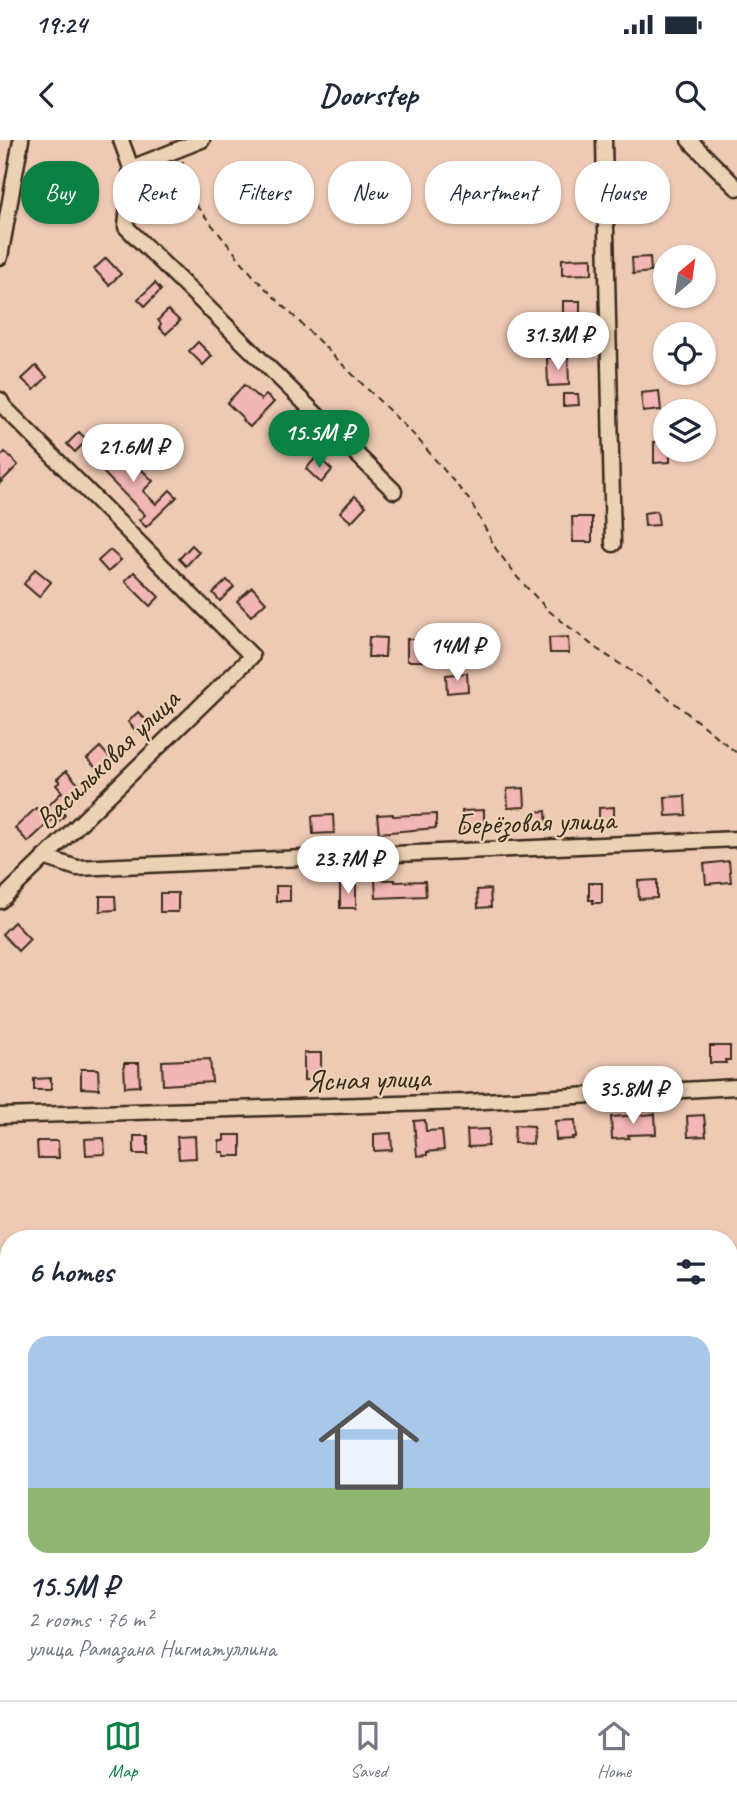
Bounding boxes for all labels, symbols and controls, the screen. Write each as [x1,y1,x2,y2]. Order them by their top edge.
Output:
text: 19:24 [35,8,87,41]
text: Doorstep [319,74,418,115]
icon: back [28,76,66,114]
icon: search [671,76,709,114]
chip: Buy [21,161,99,224]
chip: Rent [113,161,200,224]
chip: Filters [214,161,314,224]
chip: New [328,161,411,224]
chip: Apartment [425,161,561,224]
chip: House [575,161,670,224]
north arrow [653,245,716,308]
map controls [653,245,716,462]
pin: 31.3M ₽ [493,313,623,372]
text: 31.3M ₽ [523,320,593,349]
button: locate [653,322,716,385]
button: layers [653,399,716,462]
pin: 15.5M ₽ [254,410,384,470]
text: 15.5M ₽ [284,418,354,447]
pin: 21.6M ₽ [68,424,198,484]
text: 21.6M ₽ [98,432,168,461]
pin: 14M ₽ [408,624,506,683]
text: 14M ₽ [430,631,484,660]
street label: Васильковая улица [27,679,189,838]
street label: Берёзовая улица [454,800,619,844]
pin: 23.7M ₽ [283,836,413,896]
text: 23.7M ₽ [313,844,383,873]
street label: Ясная улица [305,1058,433,1100]
pin: 35.8M ₽ [568,1066,698,1126]
text: 35.8M ₽ [598,1074,668,1103]
text: 6 homes [28,1253,113,1291]
icon: filters [672,1253,710,1291]
icon: home [306,1382,432,1508]
text: 15.5M ₽ [28,1567,118,1605]
text: 2 rooms · 76 m² [28,1605,152,1634]
text: улица Рамазана Нигматуллина [28,1634,276,1663]
tab: Map [104,1717,142,1783]
tab: Saved [349,1717,387,1783]
tab: Home [595,1717,633,1783]

